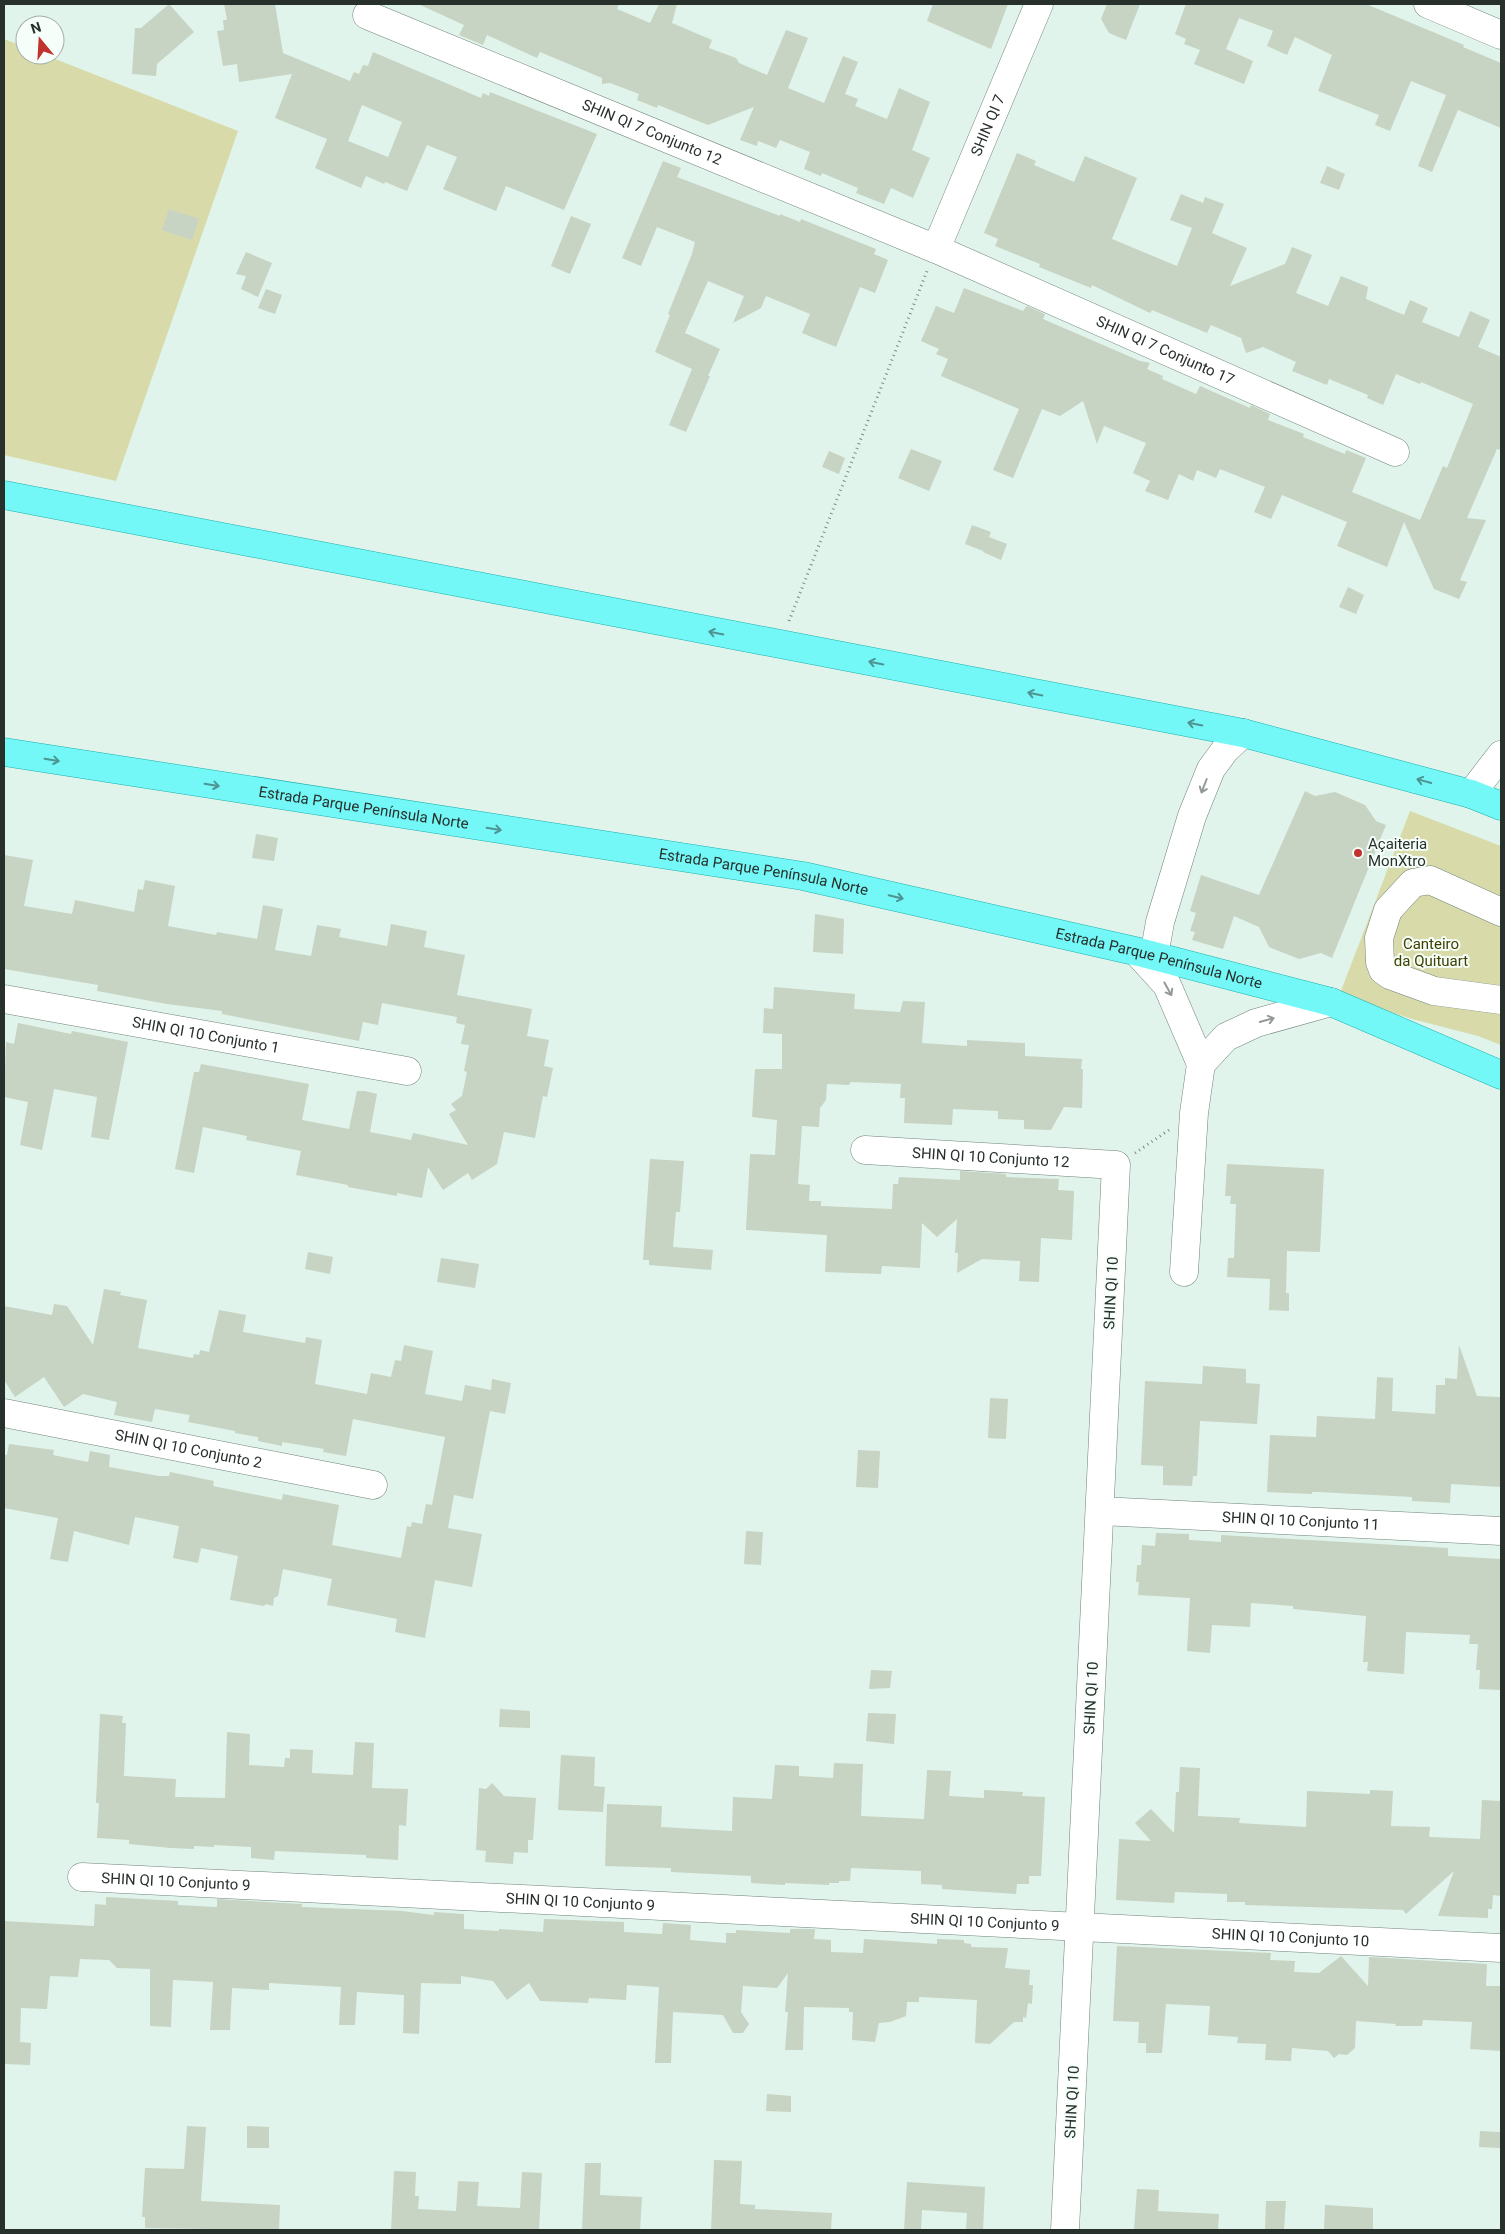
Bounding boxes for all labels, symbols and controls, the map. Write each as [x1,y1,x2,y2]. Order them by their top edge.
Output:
north arrow [15,15,65,65]
text: N [29,18,43,37]
street label: SHIN QI 7 [967,92,1009,159]
street label: SHIN QI 7 Conjunto 12 [579,95,724,169]
street label: SHIN QI 7 Conjunto 17 [1093,312,1237,389]
one-way arrow [709,627,725,637]
one-way arrow [868,658,884,667]
one-way arrow [1028,688,1044,698]
one-way arrow [1188,719,1204,728]
one-way arrow [44,755,60,765]
one-way arrow [1417,776,1433,785]
one-way arrow [1199,778,1208,793]
one-way arrow [204,780,220,790]
street label: Estrada Parque Península Norte [257,783,470,833]
one-way arrow [486,824,502,834]
place label: Açaiteria MonXtro [1368,835,1427,870]
street label: Estrada Parque Península Norte [658,845,870,899]
marker: Açaiteria MonXtro [1352,847,1364,859]
one-way arrow [887,893,903,902]
street label: Estrada Parque Península Norte [1054,924,1264,993]
park label: Canteiro da Quituart [1394,935,1468,970]
one-way arrow [1164,982,1174,996]
street label: SHIN QI 10 Conjunto 1 [131,1013,281,1057]
one-way arrow [1259,1014,1275,1024]
street label: SHIN QI 10 Conjunto 12 [912,1144,1070,1171]
street label: SHIN QI 10 [1100,1256,1122,1330]
street label: SHIN QI 10 Conjunto 2 [114,1426,263,1472]
street label: SHIN QI 10 Conjunto 11 [1222,1508,1380,1534]
street label: SHIN QI 10 [1080,1661,1102,1735]
street label: SHIN QI 10 Conjunto 9 [101,1869,251,1894]
street label: SHIN QI 10 Conjunto 9 [505,1889,655,1915]
street label: SHIN QI 10 Conjunto 9 [910,1909,1060,1935]
street label: SHIN QI 10 Conjunto 10 [1211,1925,1370,1950]
street label: SHIN QI 10 [1061,2065,1083,2139]

